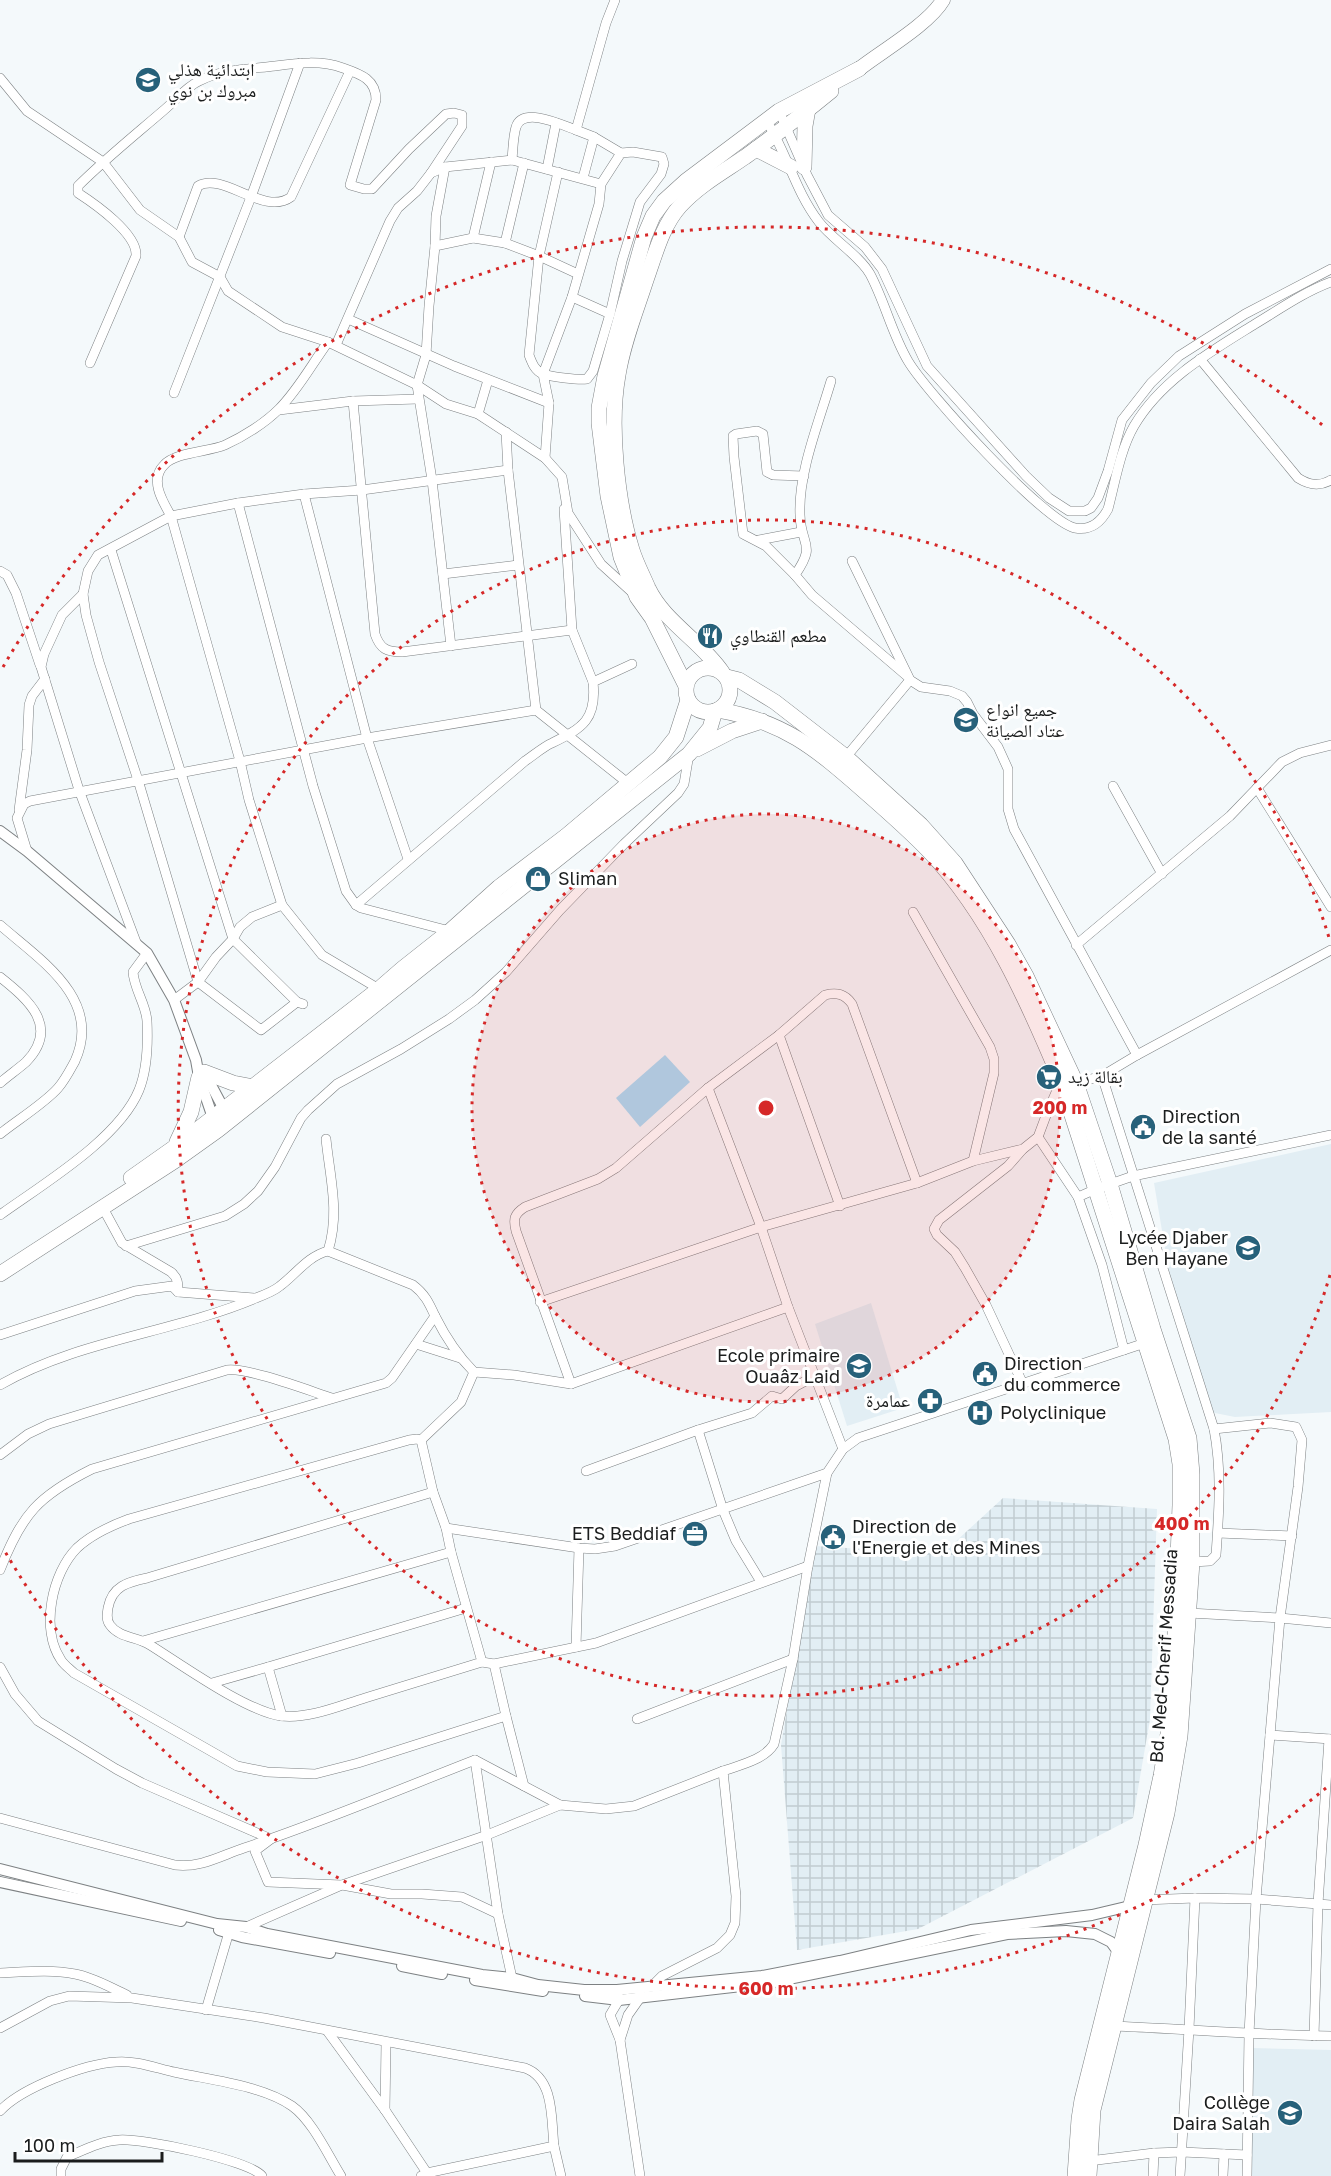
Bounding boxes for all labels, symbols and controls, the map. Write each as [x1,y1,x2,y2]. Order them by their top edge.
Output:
place label: ابتدائية هذلي مبروك بن نوي [168,58,256,106]
school or university icon: ابتدائية هذلي مبروك بن نوي [133,65,163,95]
restaurant icon: مطعم القنطاوي [695,621,725,651]
place label: مطعم القنطاوي [730,624,827,651]
place label: جميع انواع عتاد الصيانة [986,698,1064,741]
school or university icon: جميع انواع عتاد الصيانة [951,705,981,735]
shop icon: Sliman [523,864,553,894]
place label: Sliman [558,867,617,889]
supermarket icon: بقالة زيد [1034,1062,1064,1092]
place label: بقالة زيد [1068,1065,1123,1088]
text: 200 m [1033,1096,1087,1118]
centre of rings [756,1098,776,1118]
place label: Direction de la santé [1162,1105,1257,1148]
public building icon: Direction de la santé [1128,1112,1158,1142]
place label: Lycée Djaber Ben Hayane [1118,1226,1228,1269]
school or university icon: Lycée Djaber Ben Hayane [1233,1233,1263,1263]
place label: Ecole primaire Ouaâz Laid [717,1344,840,1387]
school or university icon: Ecole primaire Ouaâz Laid [844,1351,874,1381]
place label: Direction du commerce [1004,1352,1120,1395]
public building icon: Direction du commerce [970,1359,1000,1389]
pharmacy icon: عمامرة [915,1386,945,1416]
place label: عمامرة [866,1389,910,1411]
hospital icon: Polyclinique [965,1398,995,1428]
place label: Polyclinique [1000,1401,1106,1423]
text: 400 m [1155,1512,1209,1534]
place label: Direction de l'Energie et des Mines [852,1515,1040,1558]
office icon: ETS Beddiaf [680,1519,710,1549]
place label: ETS Beddiaf [572,1522,676,1544]
public building icon: Direction de l'Energie et des Mines [818,1522,848,1552]
street label: Bd. Med-Cherif Messadia [1145,1548,1181,1764]
text: 600 m [738,1977,794,1999]
place label: Collège Daira Salah [1172,2091,1270,2134]
school or university icon: Collège Daira Salah [1275,2098,1305,2128]
scale bar [15,2125,162,2163]
text: 100 m [24,2134,75,2156]

